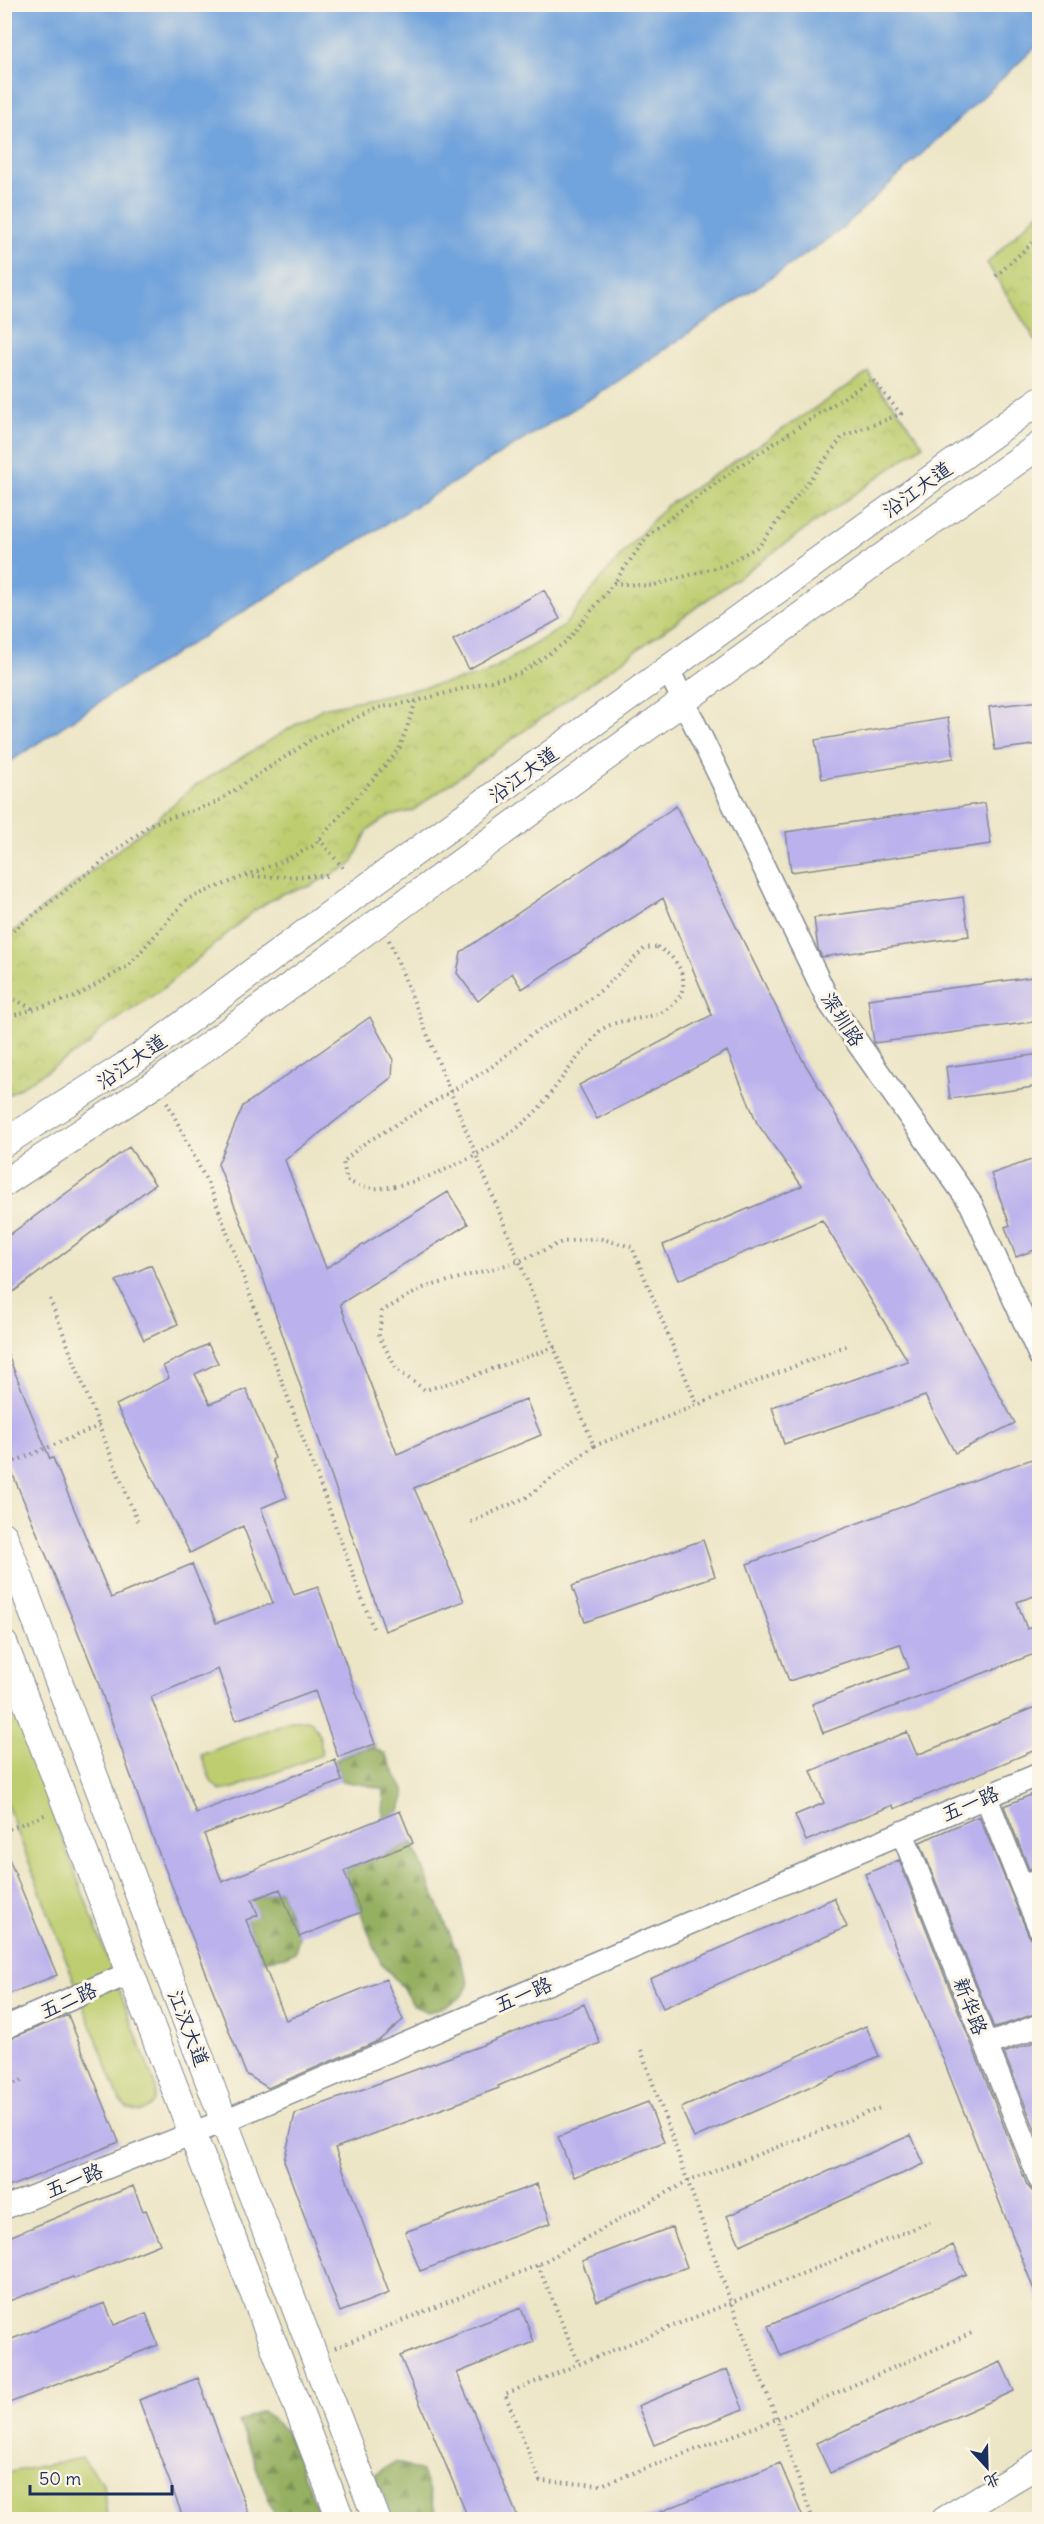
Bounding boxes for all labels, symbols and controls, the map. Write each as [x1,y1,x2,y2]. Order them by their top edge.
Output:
street label: 沿江大道 [877,455,957,523]
street label: 沿江大道 [483,740,563,808]
street label: 深圳路 [816,987,870,1052]
street label: 沿江大道 [91,1028,171,1094]
street label: 五一路 [938,1779,1003,1826]
street label: 五一路 [491,1970,556,2017]
street label: 新华路 [949,1974,994,2039]
street label: 五二路 [36,1976,101,2024]
street label: 江汉大道 [163,1986,215,2070]
street label: 五一路 [42,2157,107,2203]
north arrow [957,2437,1017,2497]
scale bar [30,2458,172,2496]
text: 50 m [39,2467,81,2490]
text: 北 [981,2469,1004,2493]

